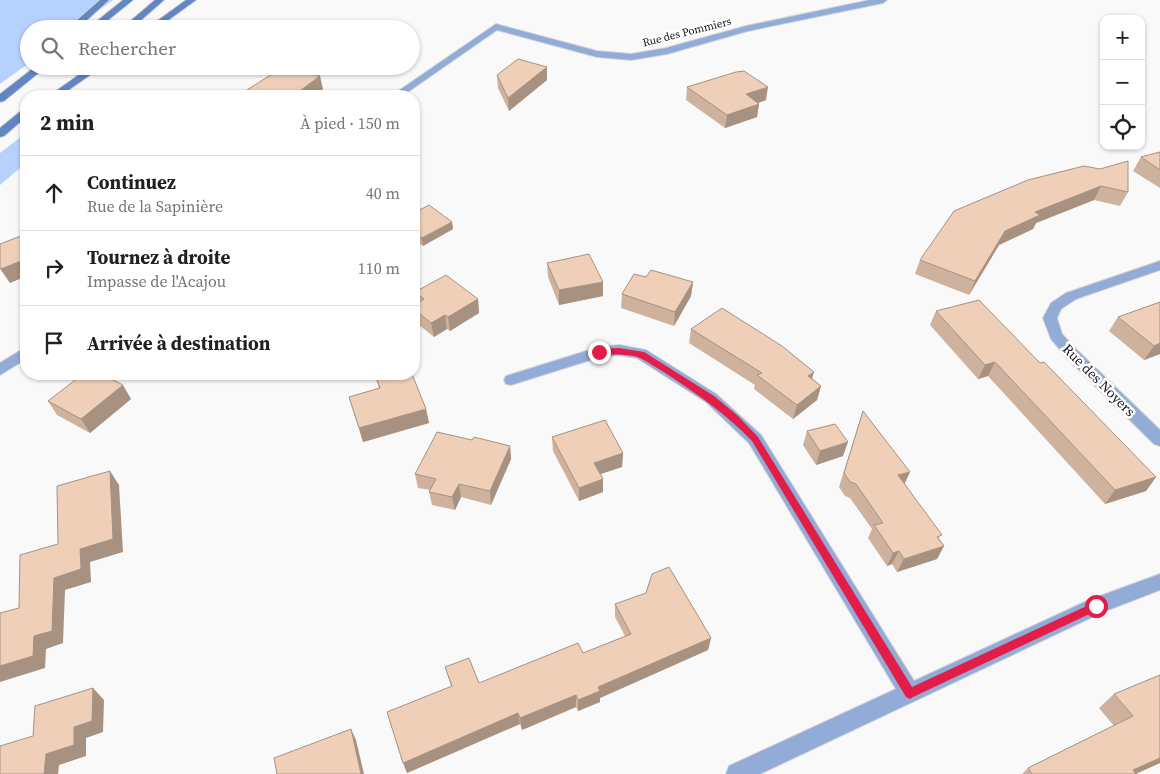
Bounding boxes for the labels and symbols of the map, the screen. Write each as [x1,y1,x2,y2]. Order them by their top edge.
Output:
street label: Rue des Pommiers [641,14,733,50]
street label: Rue des Noyers [1058,339,1140,421]
route end [588,341,611,364]
route start [1085,595,1108,618]

